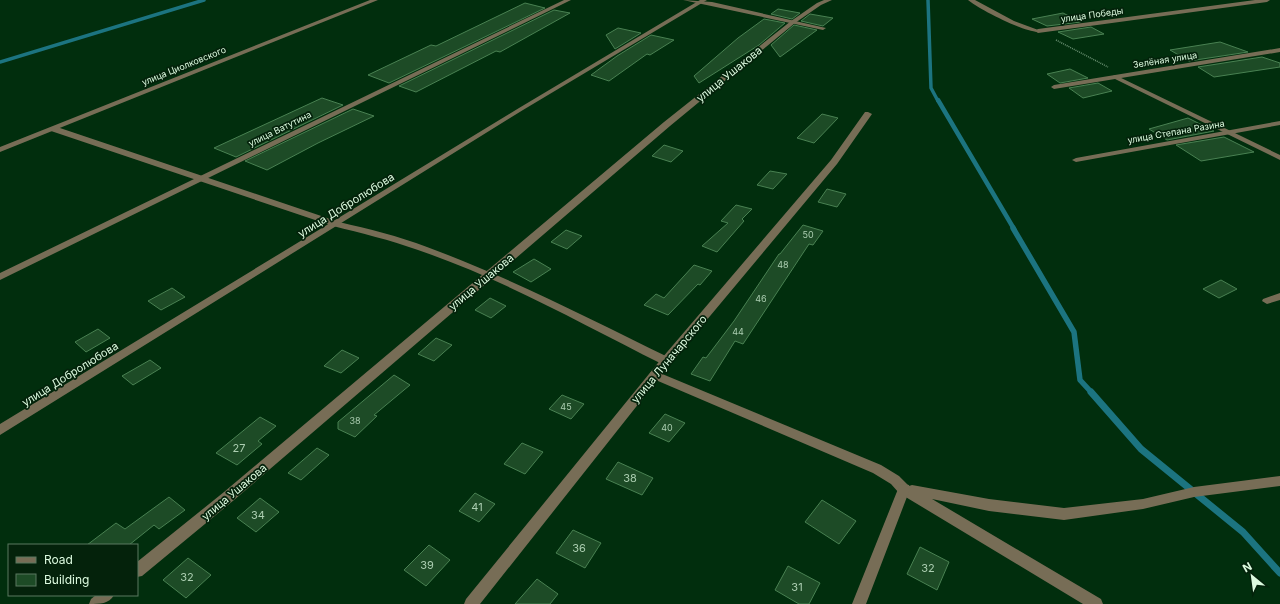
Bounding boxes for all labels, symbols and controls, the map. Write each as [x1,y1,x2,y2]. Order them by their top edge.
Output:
street label: улица Победы [1060,5,1124,24]
street label: улица Ушакова [693,43,765,105]
street label: улица Циолковского [140,44,228,87]
street label: Зелёная улица [1132,49,1198,70]
street label: улица Ватутина [247,109,313,149]
street label: улица Степана Разина [1127,118,1225,145]
street label: улица Добролюбова [295,170,397,240]
house number: 50 [802,229,814,240]
street label: улица Ушакова [446,251,516,313]
house number: 48 [777,259,789,270]
house number: 46 [755,293,767,304]
street label: улица Луначарского [628,312,710,406]
house number: 44 [732,326,744,337]
street label: улица Добролюбова [19,339,121,409]
house number: 45 [560,401,572,412]
house number: 38 [349,415,361,426]
house number: 40 [661,422,673,433]
house number: 27 [233,441,245,455]
street label: улица Ушакова [199,461,269,523]
house number: 38 [623,471,637,485]
house number: 41 [471,500,483,514]
house number: 34 [251,508,265,522]
house number: 36 [572,541,586,555]
legend [8,544,138,596]
text: Road [44,552,73,567]
north arrow [1232,556,1272,596]
house number: 39 [420,558,434,572]
text: N [1240,559,1254,575]
house number: 32 [921,561,935,575]
house number: 32 [180,570,194,584]
text: Building [44,572,89,587]
house number: 31 [791,580,803,594]

